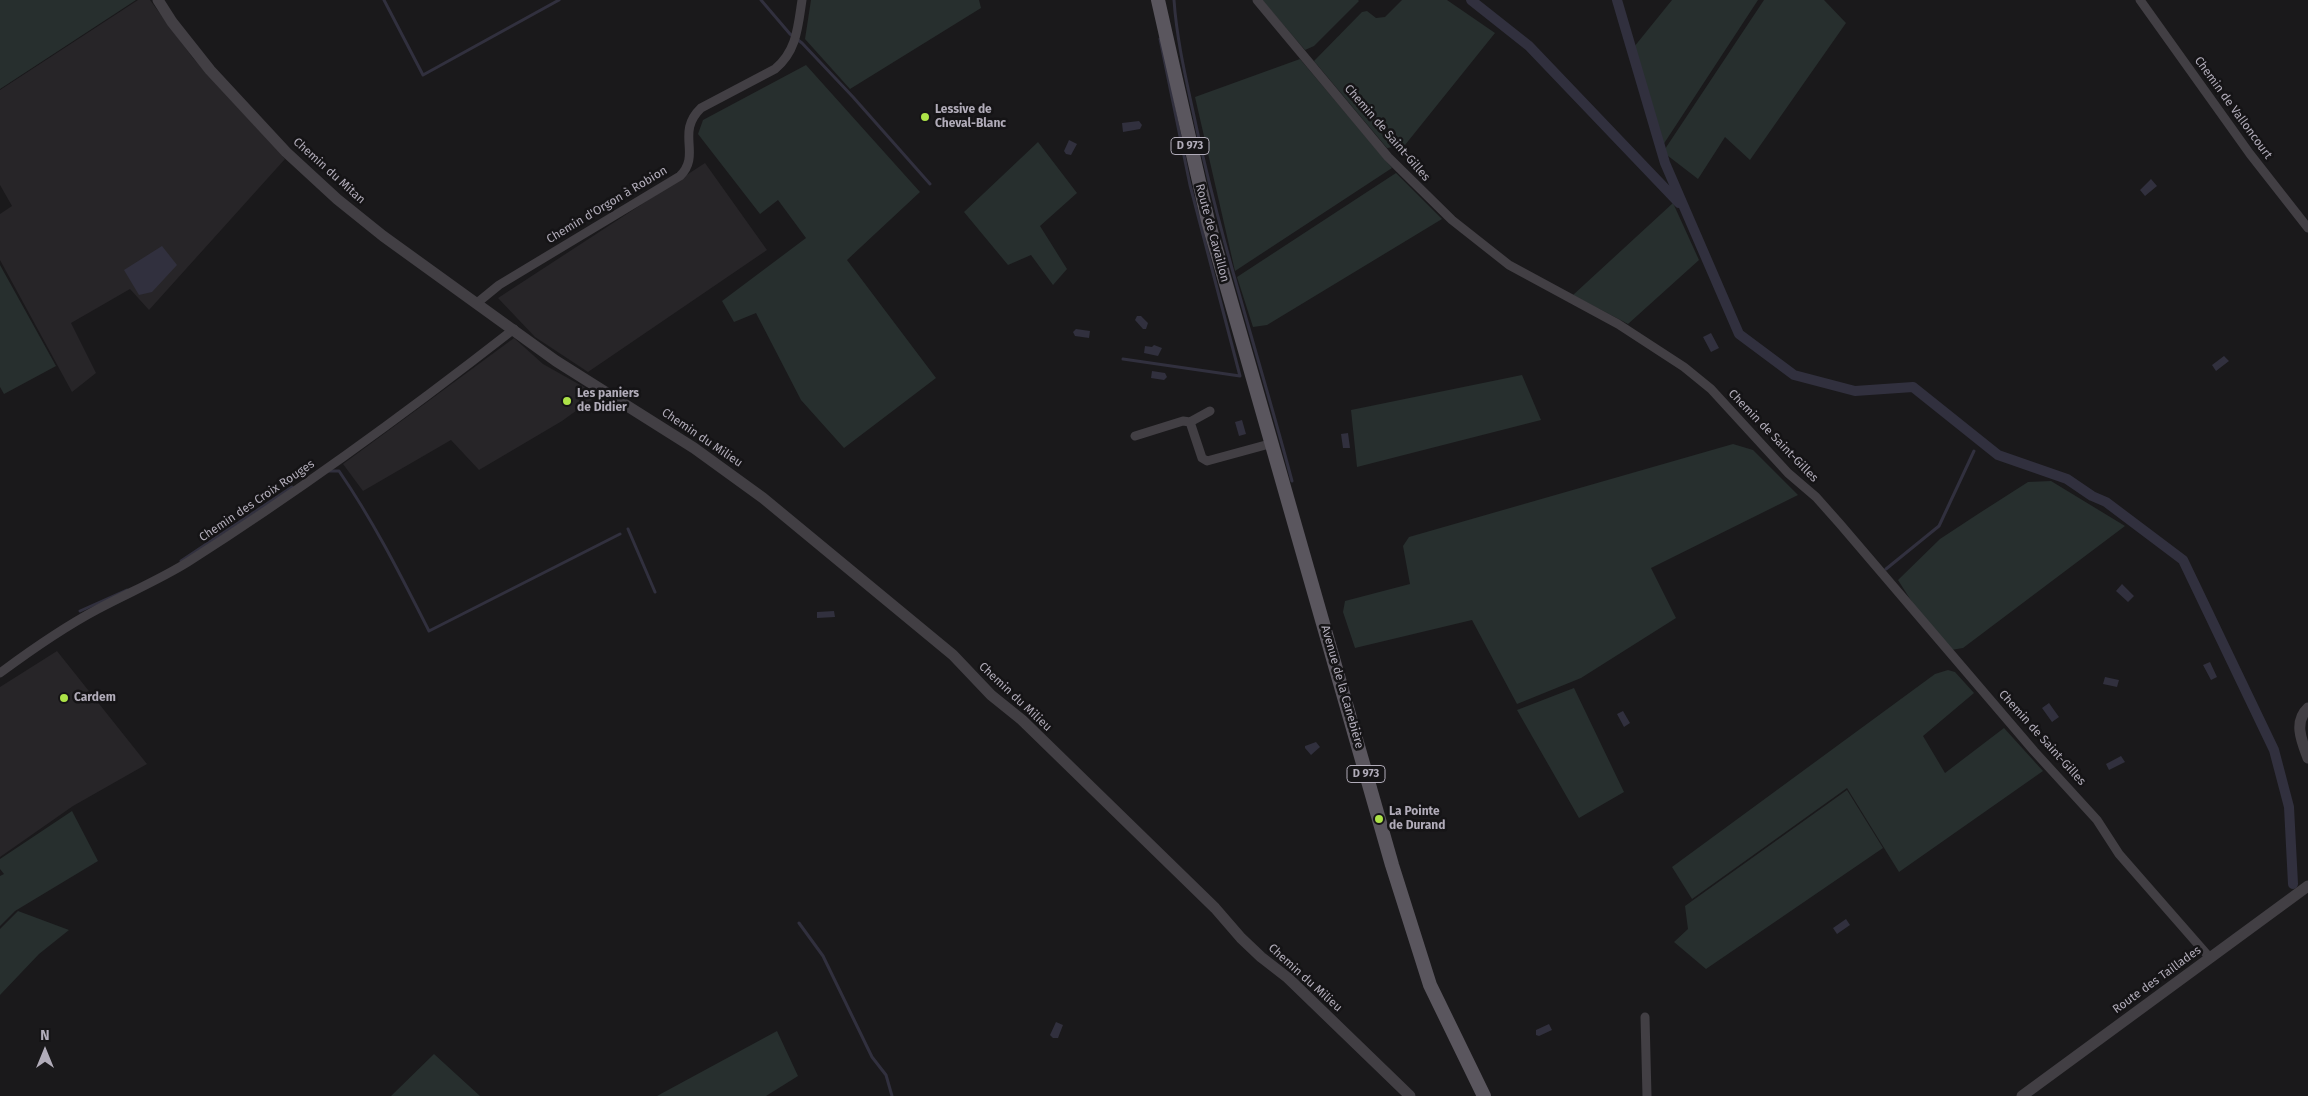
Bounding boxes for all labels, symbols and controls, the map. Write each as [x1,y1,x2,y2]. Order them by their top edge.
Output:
street label: Chemin de Valloncourt [2191,54,2275,162]
street label: Chemin de Saint-Gilles [1341,82,1433,184]
place label: Lessive de Cheval-Blanc [935,103,1006,131]
marker: Lessive de Cheval-Blanc [919,111,931,123]
street label: Chemin du Mitan [290,135,368,207]
road number: D 973 [1171,138,1209,154]
street label: Chemin d'Orgon à Robion [544,163,670,247]
street label: Route de Cavaillon [1192,182,1232,284]
place label: Les paniers de Didier [577,387,639,415]
street label: Chemin de Saint-Gilles [1725,387,1821,485]
marker: Les paniers de Didier [561,395,573,407]
street label: Chemin du Milieu [659,406,745,470]
street label: Chemin des Croix Rouges [197,457,317,545]
street label: Avenue de la Canebière [1317,624,1367,750]
street label: Chemin du Milieu [976,659,1054,735]
street label: Chemin de Saint-Gilles [1995,687,2089,789]
place label: Cardem [74,691,116,705]
marker: Cardem [58,692,70,704]
road number: D 973 [1347,766,1385,782]
place label: La Pointe de Durand [1389,805,1445,833]
marker: La Pointe de Durand [1373,813,1385,825]
street label: Chemin du Milieu [1265,941,1345,1015]
street label: Route des Taillades [2110,943,2204,1017]
north arrow [20,1026,70,1076]
text: N [40,1027,50,1044]

